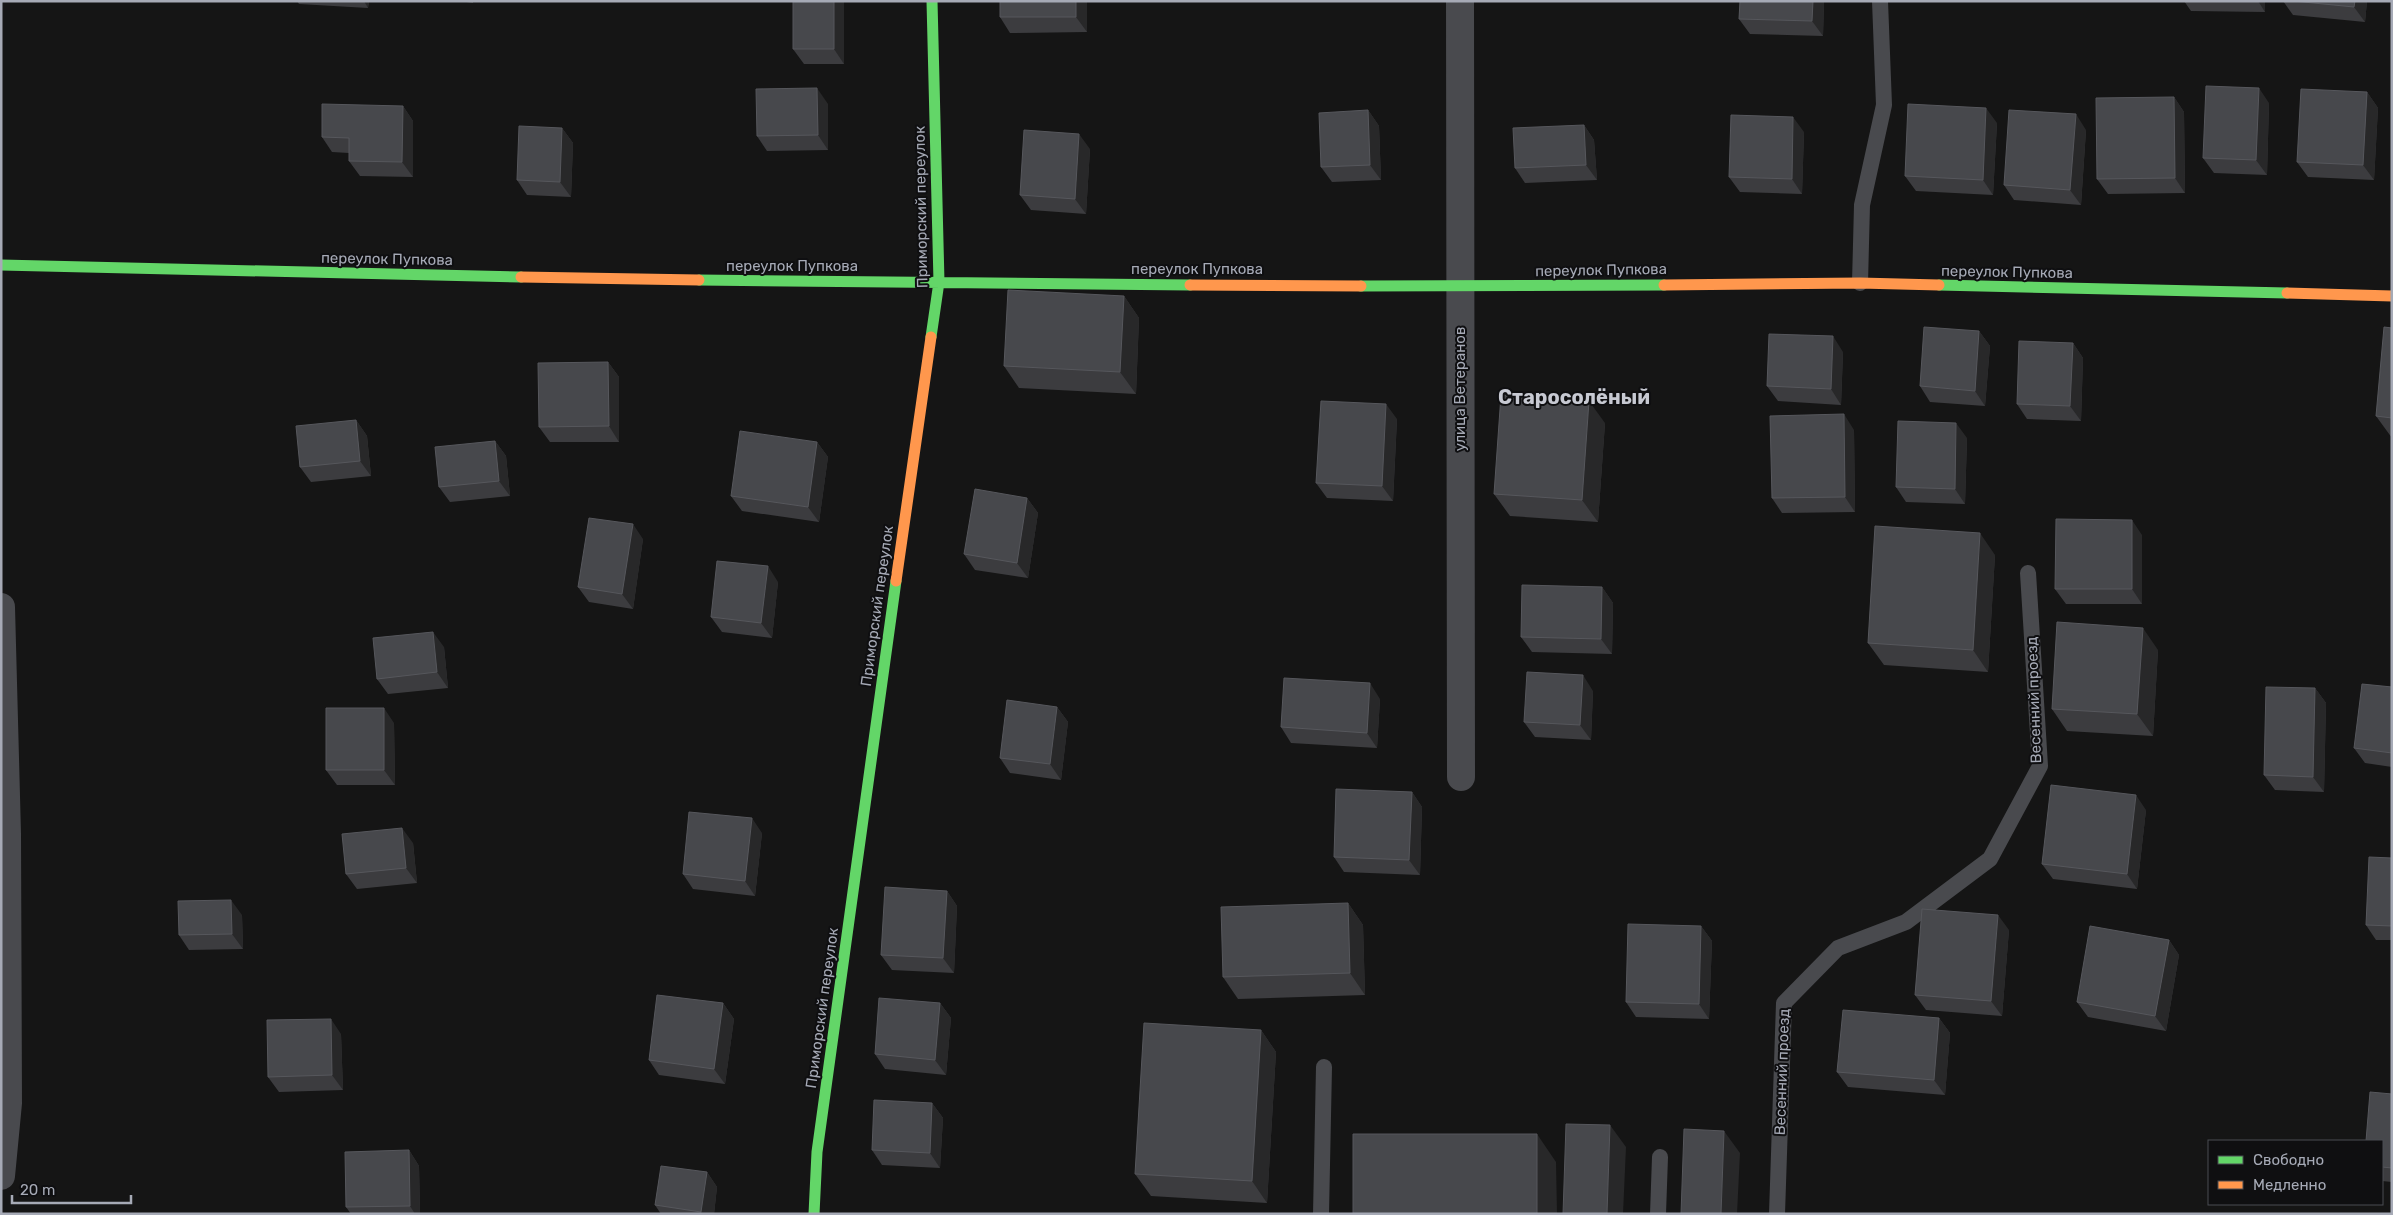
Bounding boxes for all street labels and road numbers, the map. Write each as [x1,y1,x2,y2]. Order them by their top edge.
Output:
street label: Приморский переулок [911,126,931,288]
street label: переулок Пупкова [321,249,453,269]
street label: переулок Пупкова [726,257,858,275]
street label: переулок Пупкова [1131,260,1263,278]
street label: переулок Пупкова [1535,260,1667,280]
street label: переулок Пупкова [1941,262,2073,282]
street label: улица Ветеранов [1451,327,1469,451]
street label: Приморский переулок [857,524,897,688]
street label: Весенний проезд [2023,636,2045,764]
street label: Приморский переулок [802,926,842,1090]
street label: Весенний проезд [1771,1008,1793,1136]

